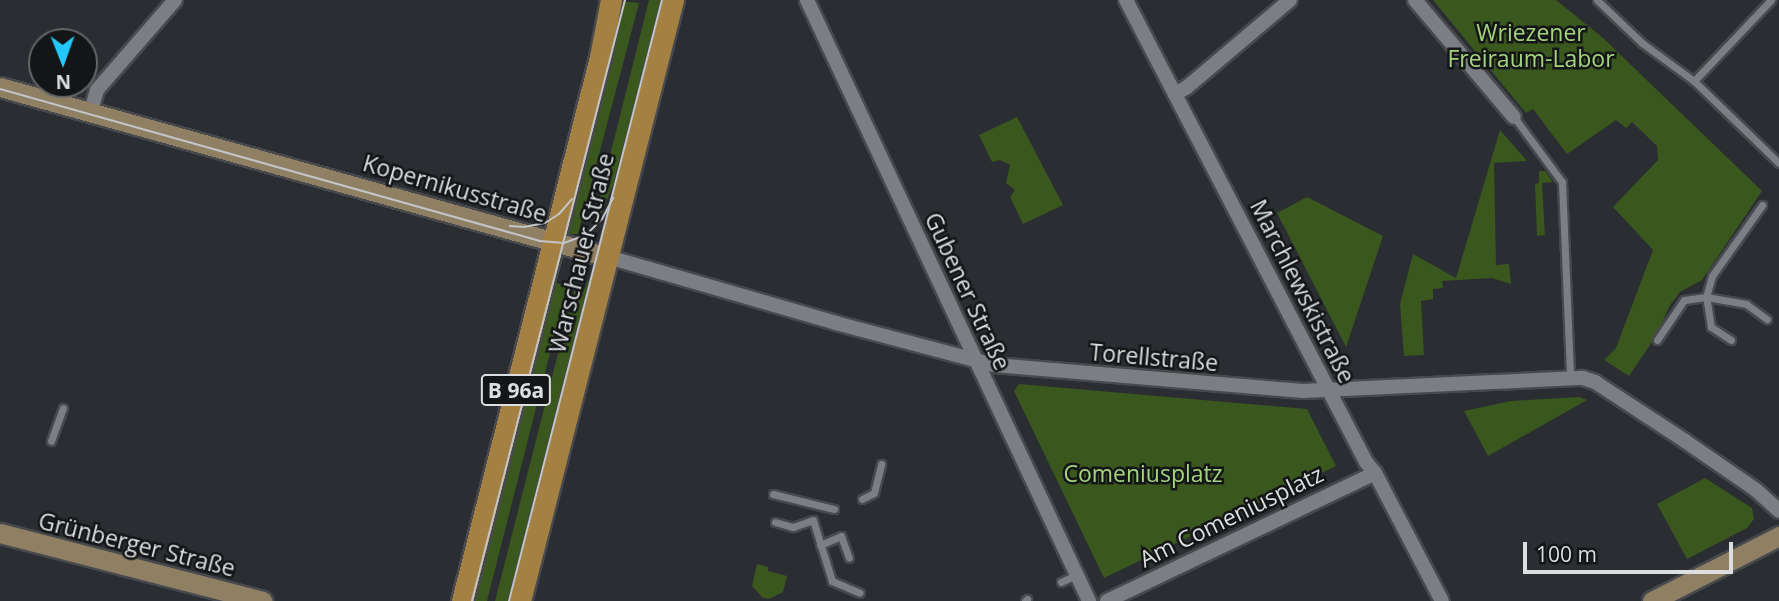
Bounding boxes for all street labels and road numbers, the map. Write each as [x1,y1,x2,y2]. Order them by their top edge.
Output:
street label: Kopernikusstraße [360,149,550,227]
street label: Warschauer Straße [543,150,619,356]
street label: Marchlewskistraße [1245,195,1361,387]
street label: Gubener Straße [919,208,1017,374]
street label: Torellstraße [1089,338,1219,376]
road number: B 96a [479,372,553,408]
street label: Am Comeniusplatz [1135,460,1327,572]
street label: Grünberger Straße [36,506,238,582]

